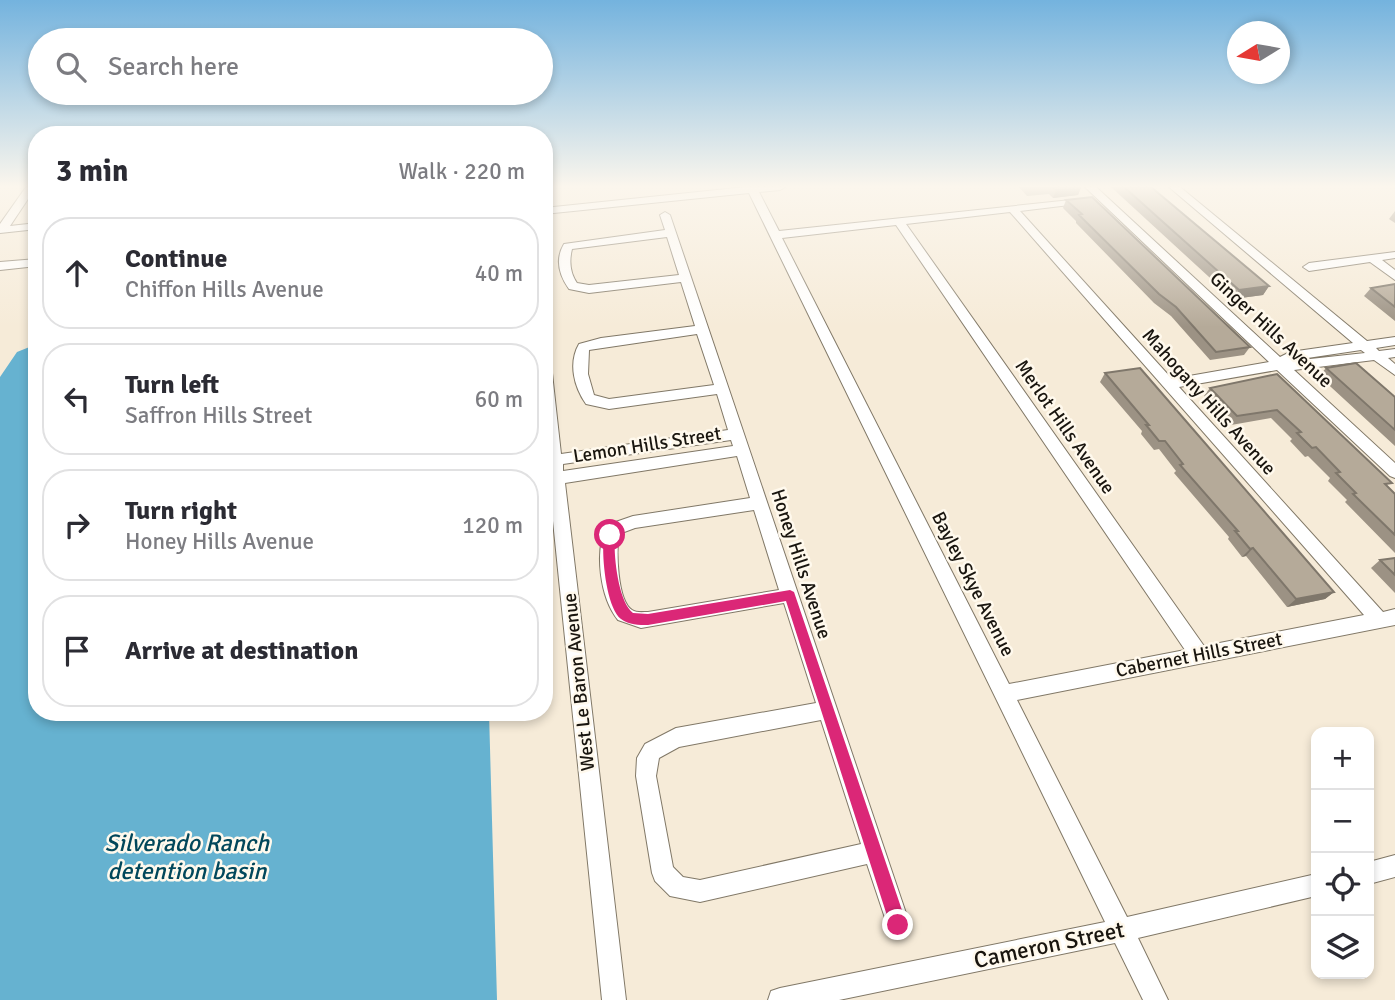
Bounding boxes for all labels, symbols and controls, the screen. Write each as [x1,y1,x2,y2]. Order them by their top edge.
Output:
north arrow [1227,21,1290,84]
search box [28,28,553,105]
icon: search [52,48,90,86]
text: Search here [108,51,239,83]
text: 3 min [56,153,128,190]
text: Walk · 220 m [399,157,525,186]
text: Continue [125,243,227,275]
icon: ahead [58,254,96,292]
text: 40 m [475,259,523,288]
street label: Ginger Hills Avenue [1205,267,1337,393]
text: Chiffon Hills Avenue [125,275,324,304]
street label: Mahogany Hills Avenue [1137,324,1281,480]
street label: Merlot Hills Avenue [1010,355,1120,499]
text: Turn left [125,369,219,401]
icon: left [58,380,96,418]
text: 60 m [475,385,523,414]
text: Saffron Hills Street [125,401,312,430]
street label: Lemon Hills Street [571,421,723,469]
street label: Honey Hills Avenue [765,486,837,642]
text: Turn right [125,495,237,527]
icon: right [58,506,96,544]
street label: Bayley Skye Avenue [926,508,1020,660]
text: 120 m [462,511,523,540]
route start [594,519,625,550]
text: Honey Hills Avenue [125,527,314,556]
street label: West Le Baron Avenue [558,592,600,772]
street label: Cabernet Hills Street [1114,627,1285,683]
icon: arrive [58,632,96,670]
text: Arrive at destination [125,635,358,667]
map controls [1311,727,1374,979]
button: + [1311,727,1374,790]
button: − [1311,790,1374,853]
water label: Silverado Ranch detention basin [105,828,270,886]
button: locate [1311,853,1374,916]
route end [882,909,913,940]
street label: Cameron Street [971,915,1127,975]
button: layers [1311,916,1374,979]

